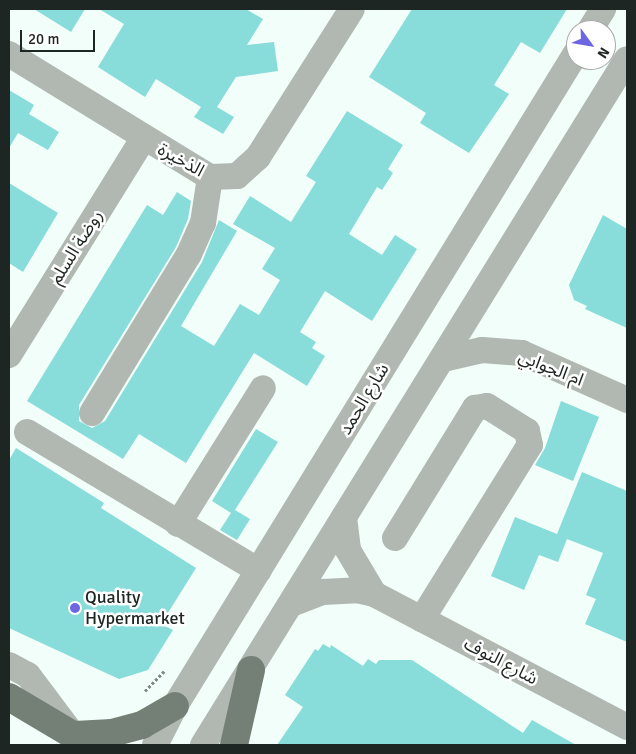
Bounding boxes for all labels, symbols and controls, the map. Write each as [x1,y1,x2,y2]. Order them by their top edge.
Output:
scale bar [22,20,98,52]
north arrow [566,20,616,70]
text: 20 m [28,30,59,48]
text: N [594,44,613,61]
street label: الذخيرة [154,139,208,181]
street label: روضة السلم [45,206,107,288]
street label: ام الجوابي [515,345,587,391]
street label: شارع الحمد [334,359,394,439]
place label: Quality Hypermarket [85,587,185,630]
marker: Quality Hypermarket [69,602,81,614]
street label: شارع النوف [460,633,542,689]

